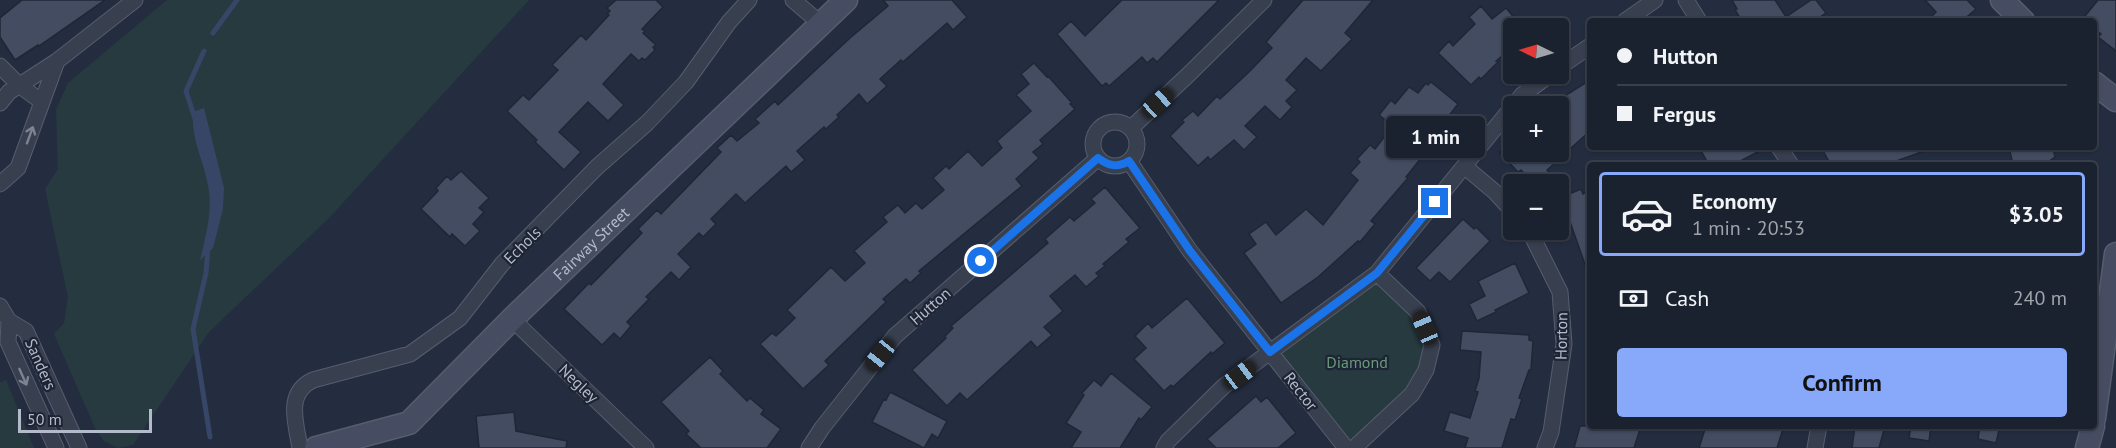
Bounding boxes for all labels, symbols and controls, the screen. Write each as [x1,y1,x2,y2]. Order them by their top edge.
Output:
north arrow [1503,18,1569,84]
map controls [1503,18,1569,240]
text: Hutton [1653,42,1718,70]
car [1139,84,1177,122]
button: + [1503,96,1569,162]
text: Fergus [1653,100,1716,128]
callout: 1 min [1386,115,1484,157]
text: 1 min [1411,124,1460,150]
one-way arrow [25,126,36,145]
button: − [1503,174,1569,240]
icon: car [1620,187,1674,241]
text: Economy [1692,187,1776,215]
route end [1421,188,1448,215]
text: $3.05 [2009,200,2064,228]
street label: Fairway Street [549,202,634,284]
text: 1 min · 20:53 [1692,215,1805,241]
street label: Echols [499,222,545,268]
route start [967,247,994,274]
icon: cash [1617,282,1650,315]
street label: Hutton [906,283,954,329]
text: Cash [1665,284,1709,312]
text: 240 m [2013,285,2067,311]
car [1410,308,1440,348]
street label: Horton [1551,312,1571,360]
street label: Sanders [21,335,61,393]
car [862,335,898,375]
button: Confirm [1617,348,2067,417]
park label: Diamond [1326,352,1388,372]
car [1220,357,1260,393]
street label: Negley [555,359,603,407]
one-way arrow [18,367,29,385]
street label: Rector [1280,368,1323,415]
scale bar [18,406,152,434]
text: 50 m [27,409,62,429]

